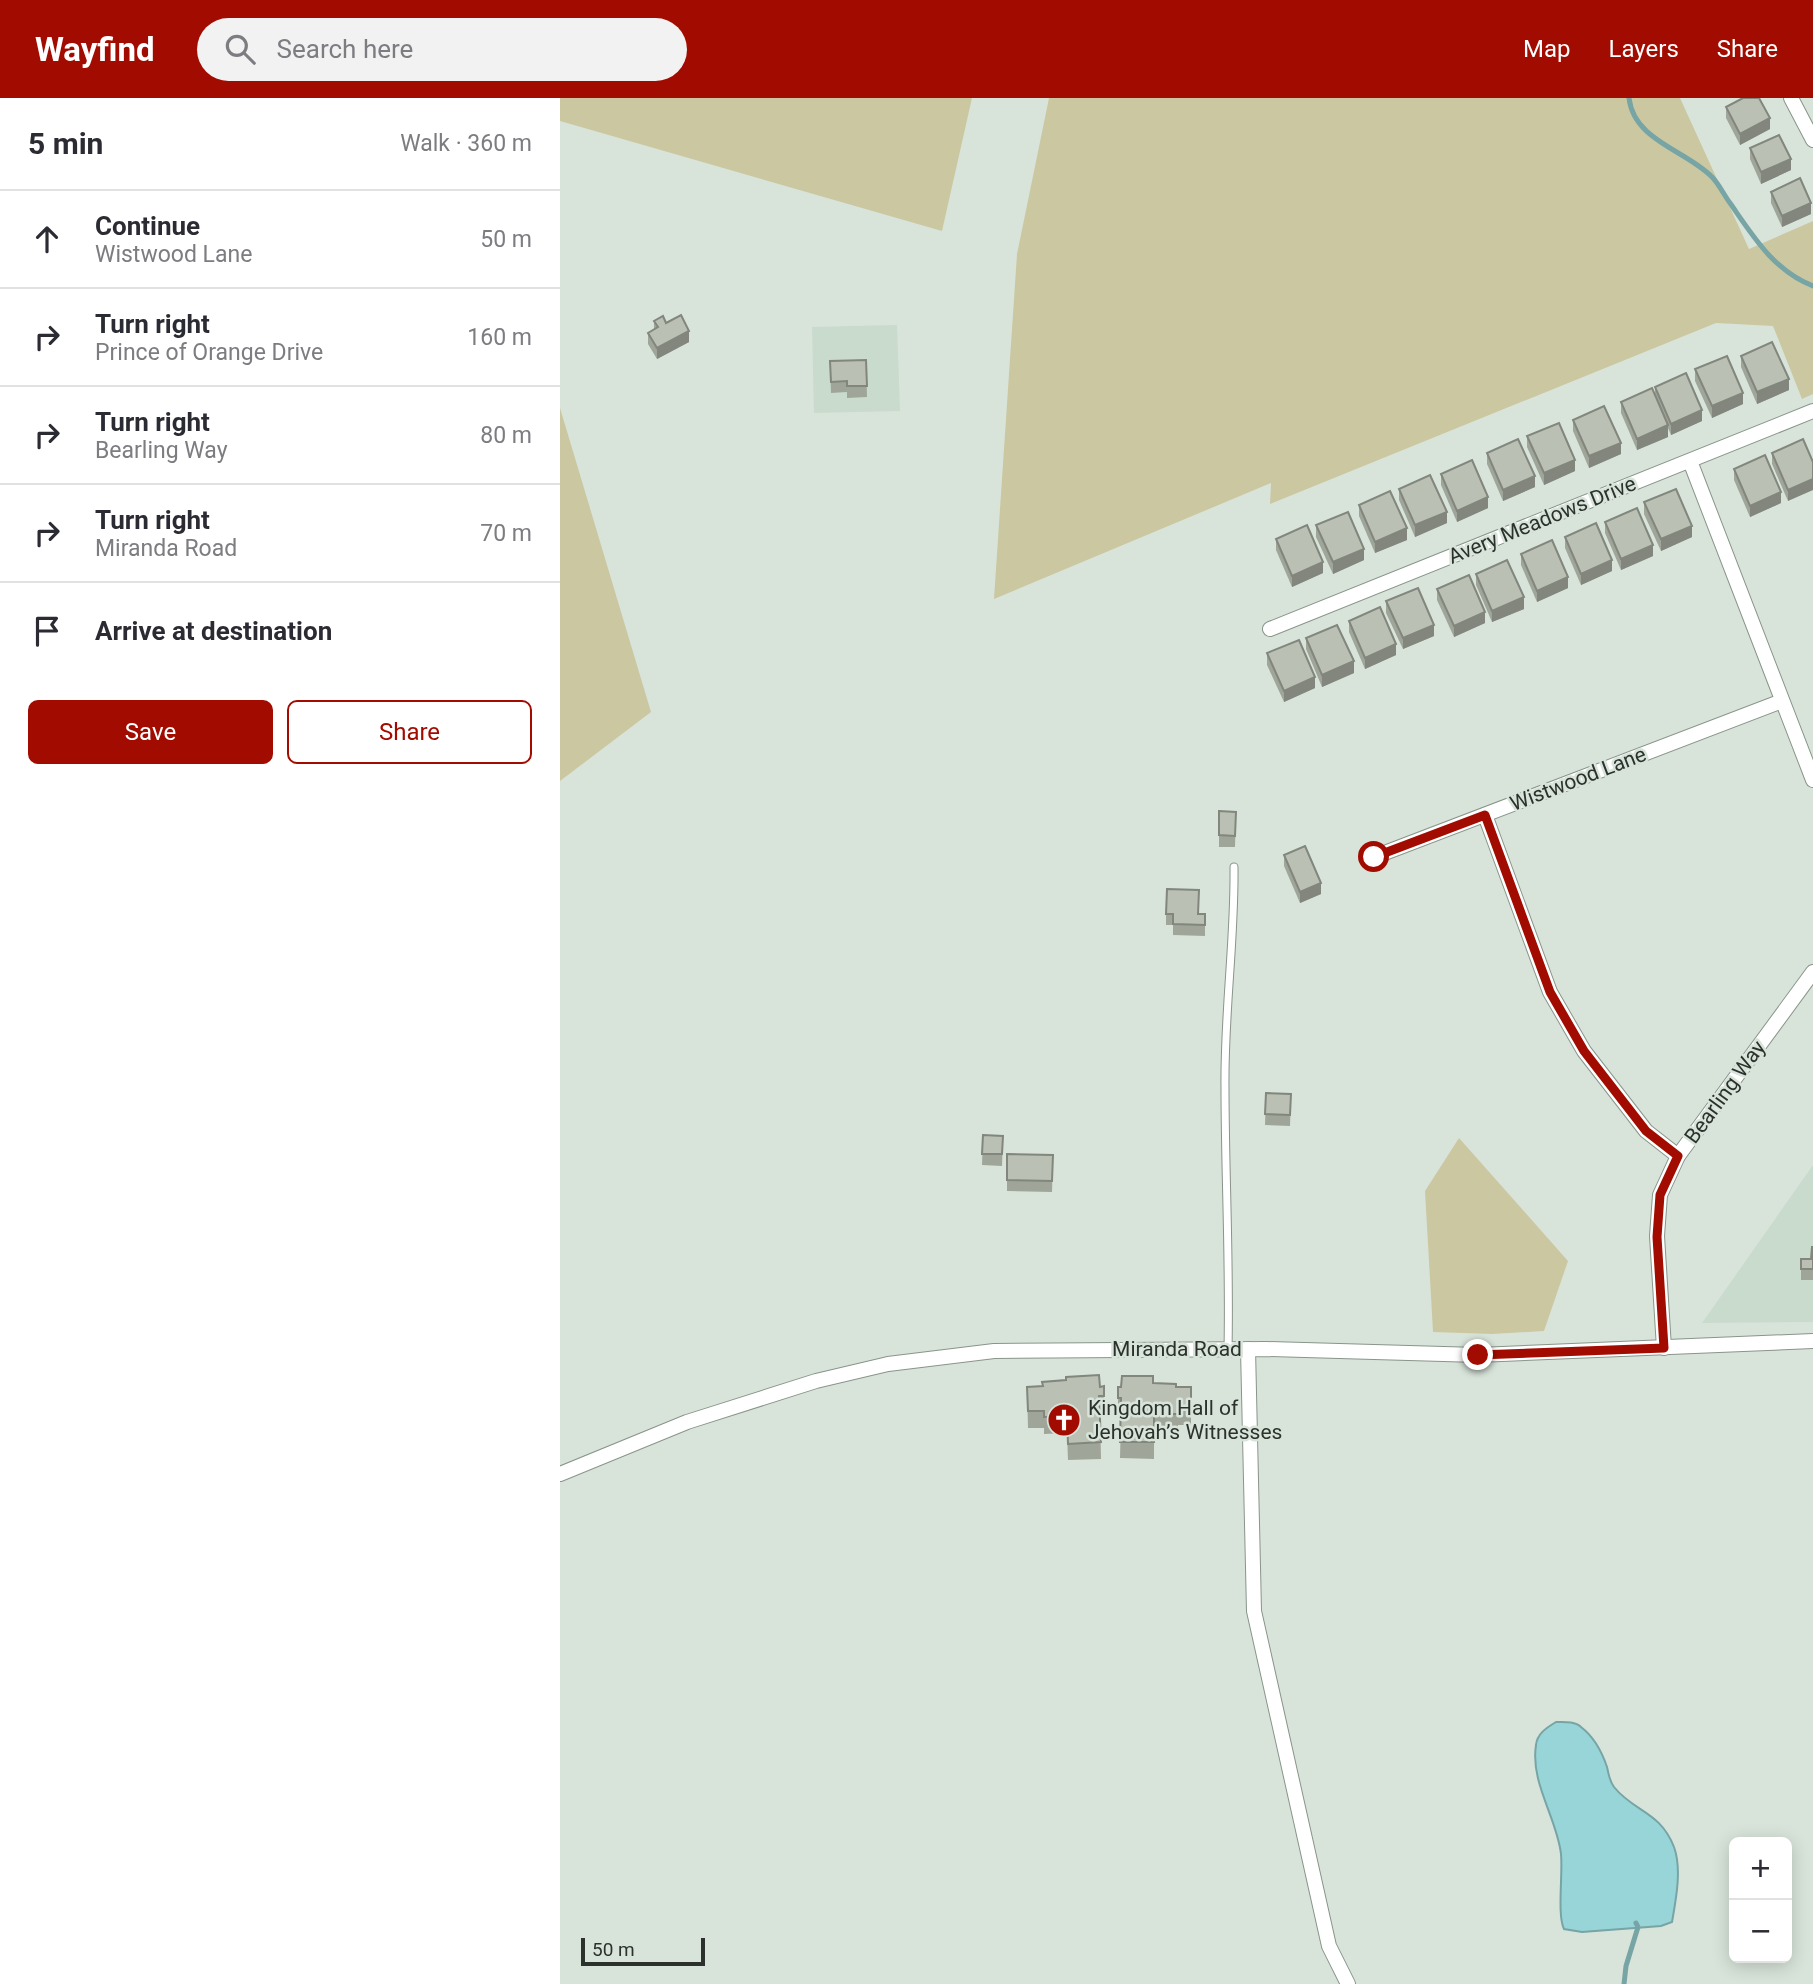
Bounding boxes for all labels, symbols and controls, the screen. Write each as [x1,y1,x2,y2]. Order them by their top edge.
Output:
search box [197,18,687,81]
text: Wayfind [35,30,155,69]
icon: search [221,30,259,68]
text: Search here [277,34,413,64]
text: Map [1523,35,1571,63]
text: Layers [1609,35,1679,63]
text: Share [1717,35,1778,63]
text: 5 min [28,126,103,161]
text: Walk · 360 m [400,130,532,157]
text: Continue [95,211,200,241]
icon: ahead [28,220,66,258]
text: 50 m [480,226,532,253]
text: Wistwood Lane [95,241,252,268]
text: Turn right [95,309,210,339]
icon: right [28,318,66,356]
text: 160 m [467,324,532,351]
text: Prince of Orange Drive [95,339,323,366]
text: Turn right [95,407,210,437]
icon: right [28,416,66,454]
text: 80 m [480,422,532,449]
text: Bearling Way [95,437,228,464]
street label: Avery Meadows Drive [1445,471,1639,569]
text: Turn right [95,505,210,535]
icon: right [28,514,66,552]
text: 70 m [480,520,532,547]
text: Miranda Road [95,535,237,562]
icon: arrive [28,612,66,650]
text: Arrive at destination [95,616,332,646]
button: Save [28,700,273,764]
button: Share [287,700,532,764]
street label: Wistwood Lane [1507,742,1649,816]
route start [1358,841,1389,872]
street label: Bearling Way [1680,1036,1770,1148]
street label: Miranda Road [1112,1337,1242,1361]
route end [1462,1339,1493,1370]
place label: Kingdom Hall of Jehovah’s Witnesses [1088,1396,1282,1444]
church icon: Kingdom Hall of Jehovah’s Witnesses [1045,1401,1083,1439]
map controls [1729,1837,1792,1963]
button: + [1729,1837,1792,1900]
button: − [1729,1900,1792,1963]
scale bar [581,1935,705,1967]
text: 50 m [592,1938,635,1961]

